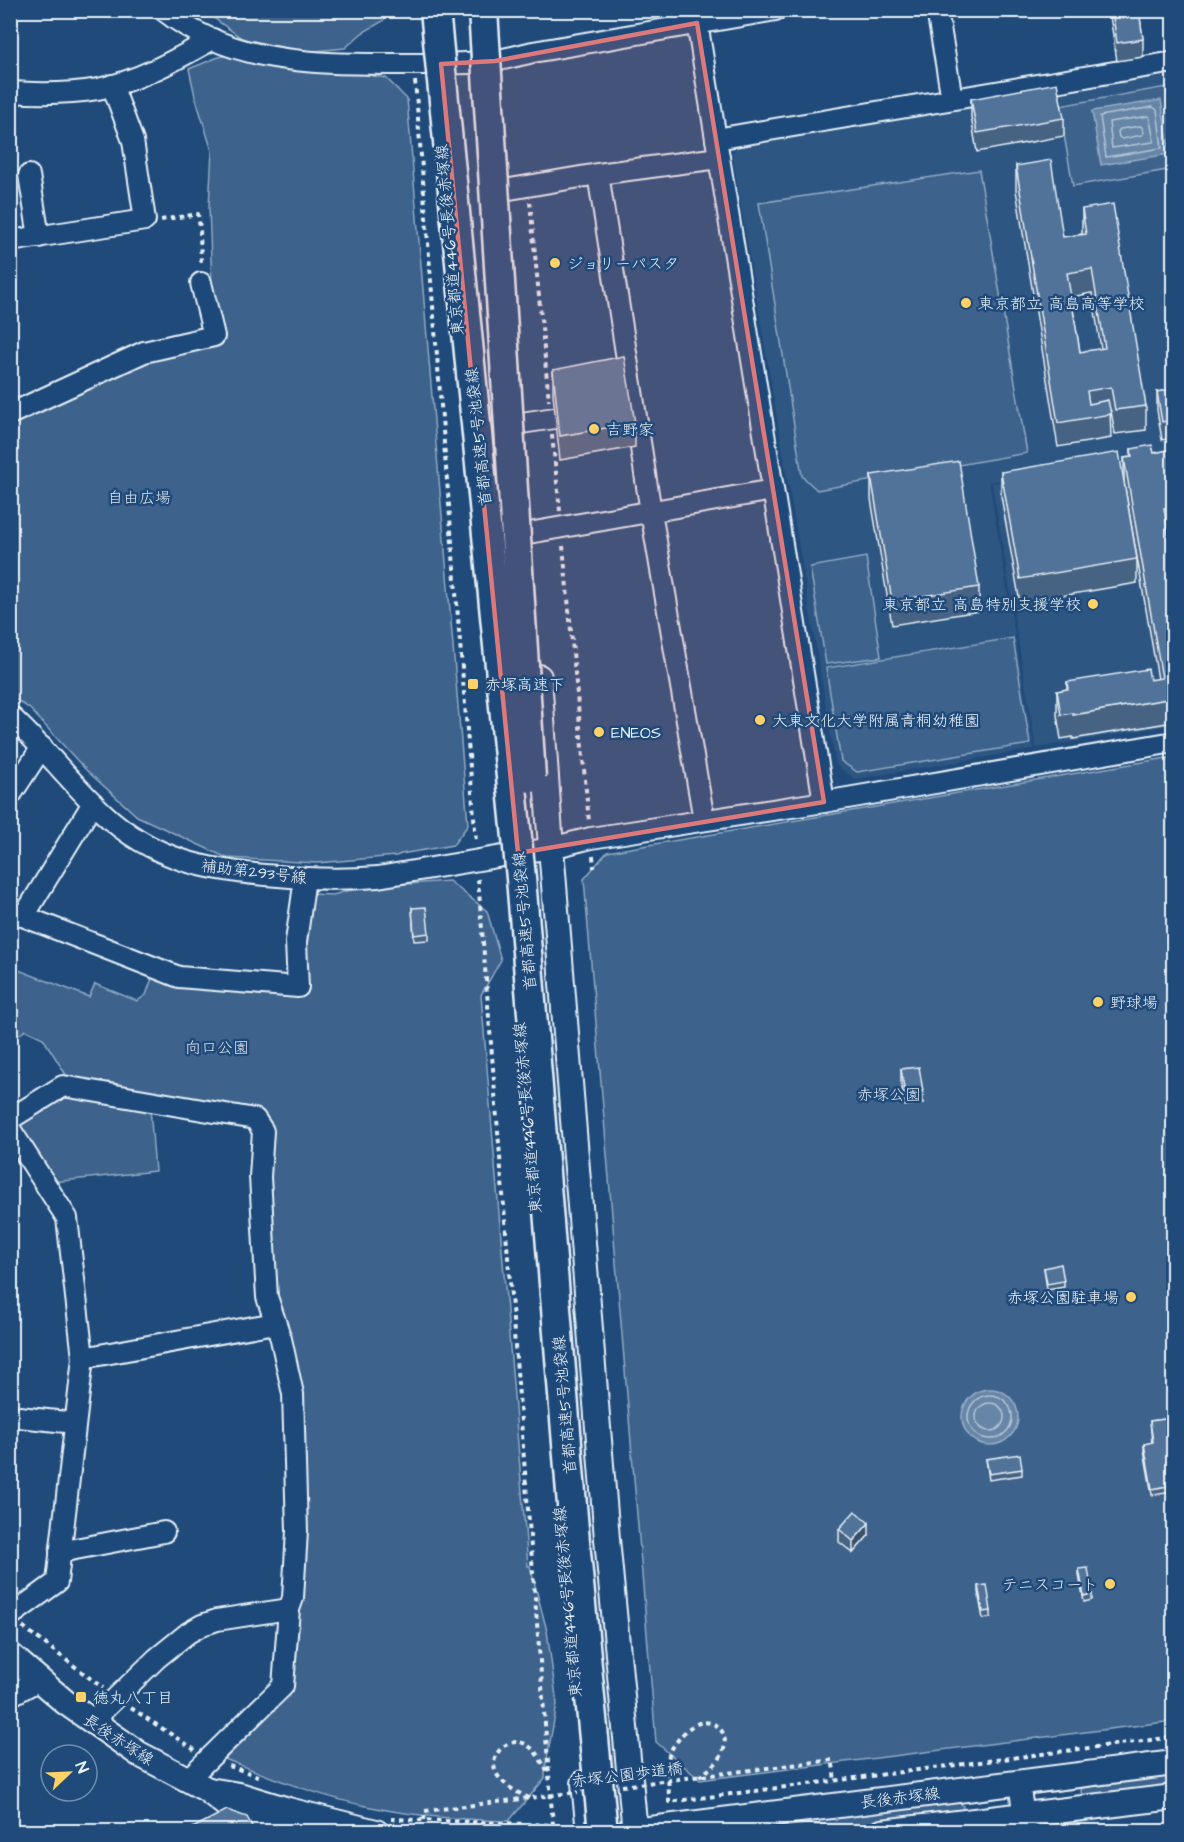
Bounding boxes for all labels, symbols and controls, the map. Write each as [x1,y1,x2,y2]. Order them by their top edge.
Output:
street label: 東京都道446号長後赤塚線 [431,143,469,336]
place label: ジョリーパスタ [567,253,679,275]
marker: ジョリーパスタ [548,256,562,270]
place label: 東京都立 高島高等学校 [978,293,1144,315]
marker: 東京都立 高島高等学校 [959,296,973,310]
street label: 首都高速5号池袋線 [461,366,497,507]
place label: 吉野家 [606,419,654,441]
marker: 吉野家 [587,422,601,436]
park label: 自由広場 [107,487,171,509]
place label: 東京都立 高島特別支援学校 [883,594,1081,616]
marker: 東京都立 高島特別支援学校 [1086,597,1100,611]
place label: 赤塚高速下 [485,674,565,696]
marker: 赤塚高速下 [466,677,480,691]
place label: 大東文化大学附属青桐幼稚園 [772,710,980,732]
marker: 大東文化大学附属青桐幼稚園 [753,713,767,727]
place label: ENEOS [611,722,661,744]
marker: ENEOS [592,725,606,739]
street label: 首都高速5号池袋線 [508,851,542,991]
street label: 補助第293号線 [200,855,308,889]
place label: 野球場 [1110,992,1158,1014]
marker: 野球場 [1091,995,1105,1009]
street label: 東京都道446号長後赤塚線 [509,1021,547,1214]
park label: 向口公園 [185,1037,249,1059]
park label: 赤塚公園 [857,1084,921,1106]
place label: 赤塚公園駐車場 [1007,1287,1119,1309]
marker: 赤塚公園駐車場 [1124,1290,1138,1304]
street label: 首都高速5号池袋線 [548,1335,582,1475]
street label: 東京都道446号長後赤塚線 [549,1505,587,1698]
place label: テニスコート [1002,1574,1098,1596]
marker: テニスコート [1103,1577,1117,1591]
place label: 徳丸八丁目 [93,1687,173,1709]
marker: 徳丸八丁目 [74,1690,88,1704]
street label: 長後赤塚線 [79,1709,158,1771]
north arrow [39,1743,99,1803]
street label: 赤塚公園歩道橋 [570,1757,684,1793]
text: N [70,1759,94,1776]
street label: 長後赤塚線 [859,1782,941,1814]

